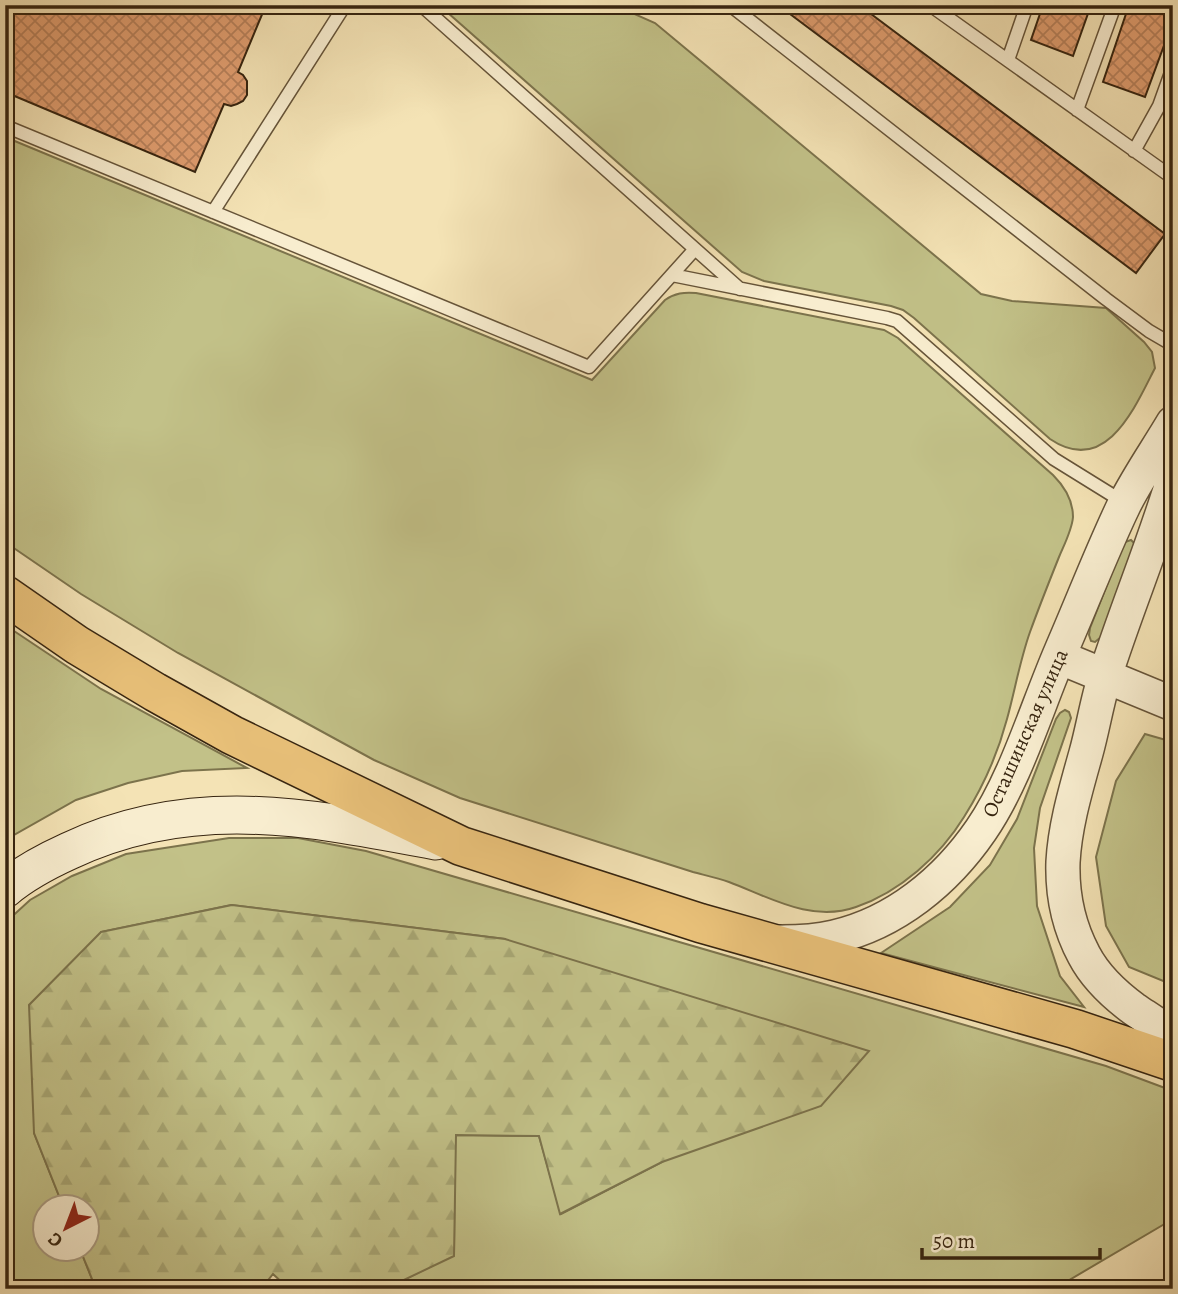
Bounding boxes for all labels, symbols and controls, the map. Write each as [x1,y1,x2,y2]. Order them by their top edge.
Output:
street label: Осташинская улица [975,644,1075,822]
north arrow [32,1192,102,1262]
scale bar [922,1217,1101,1261]
text: С [42,1226,68,1253]
text: 50 m [933,1227,975,1255]

